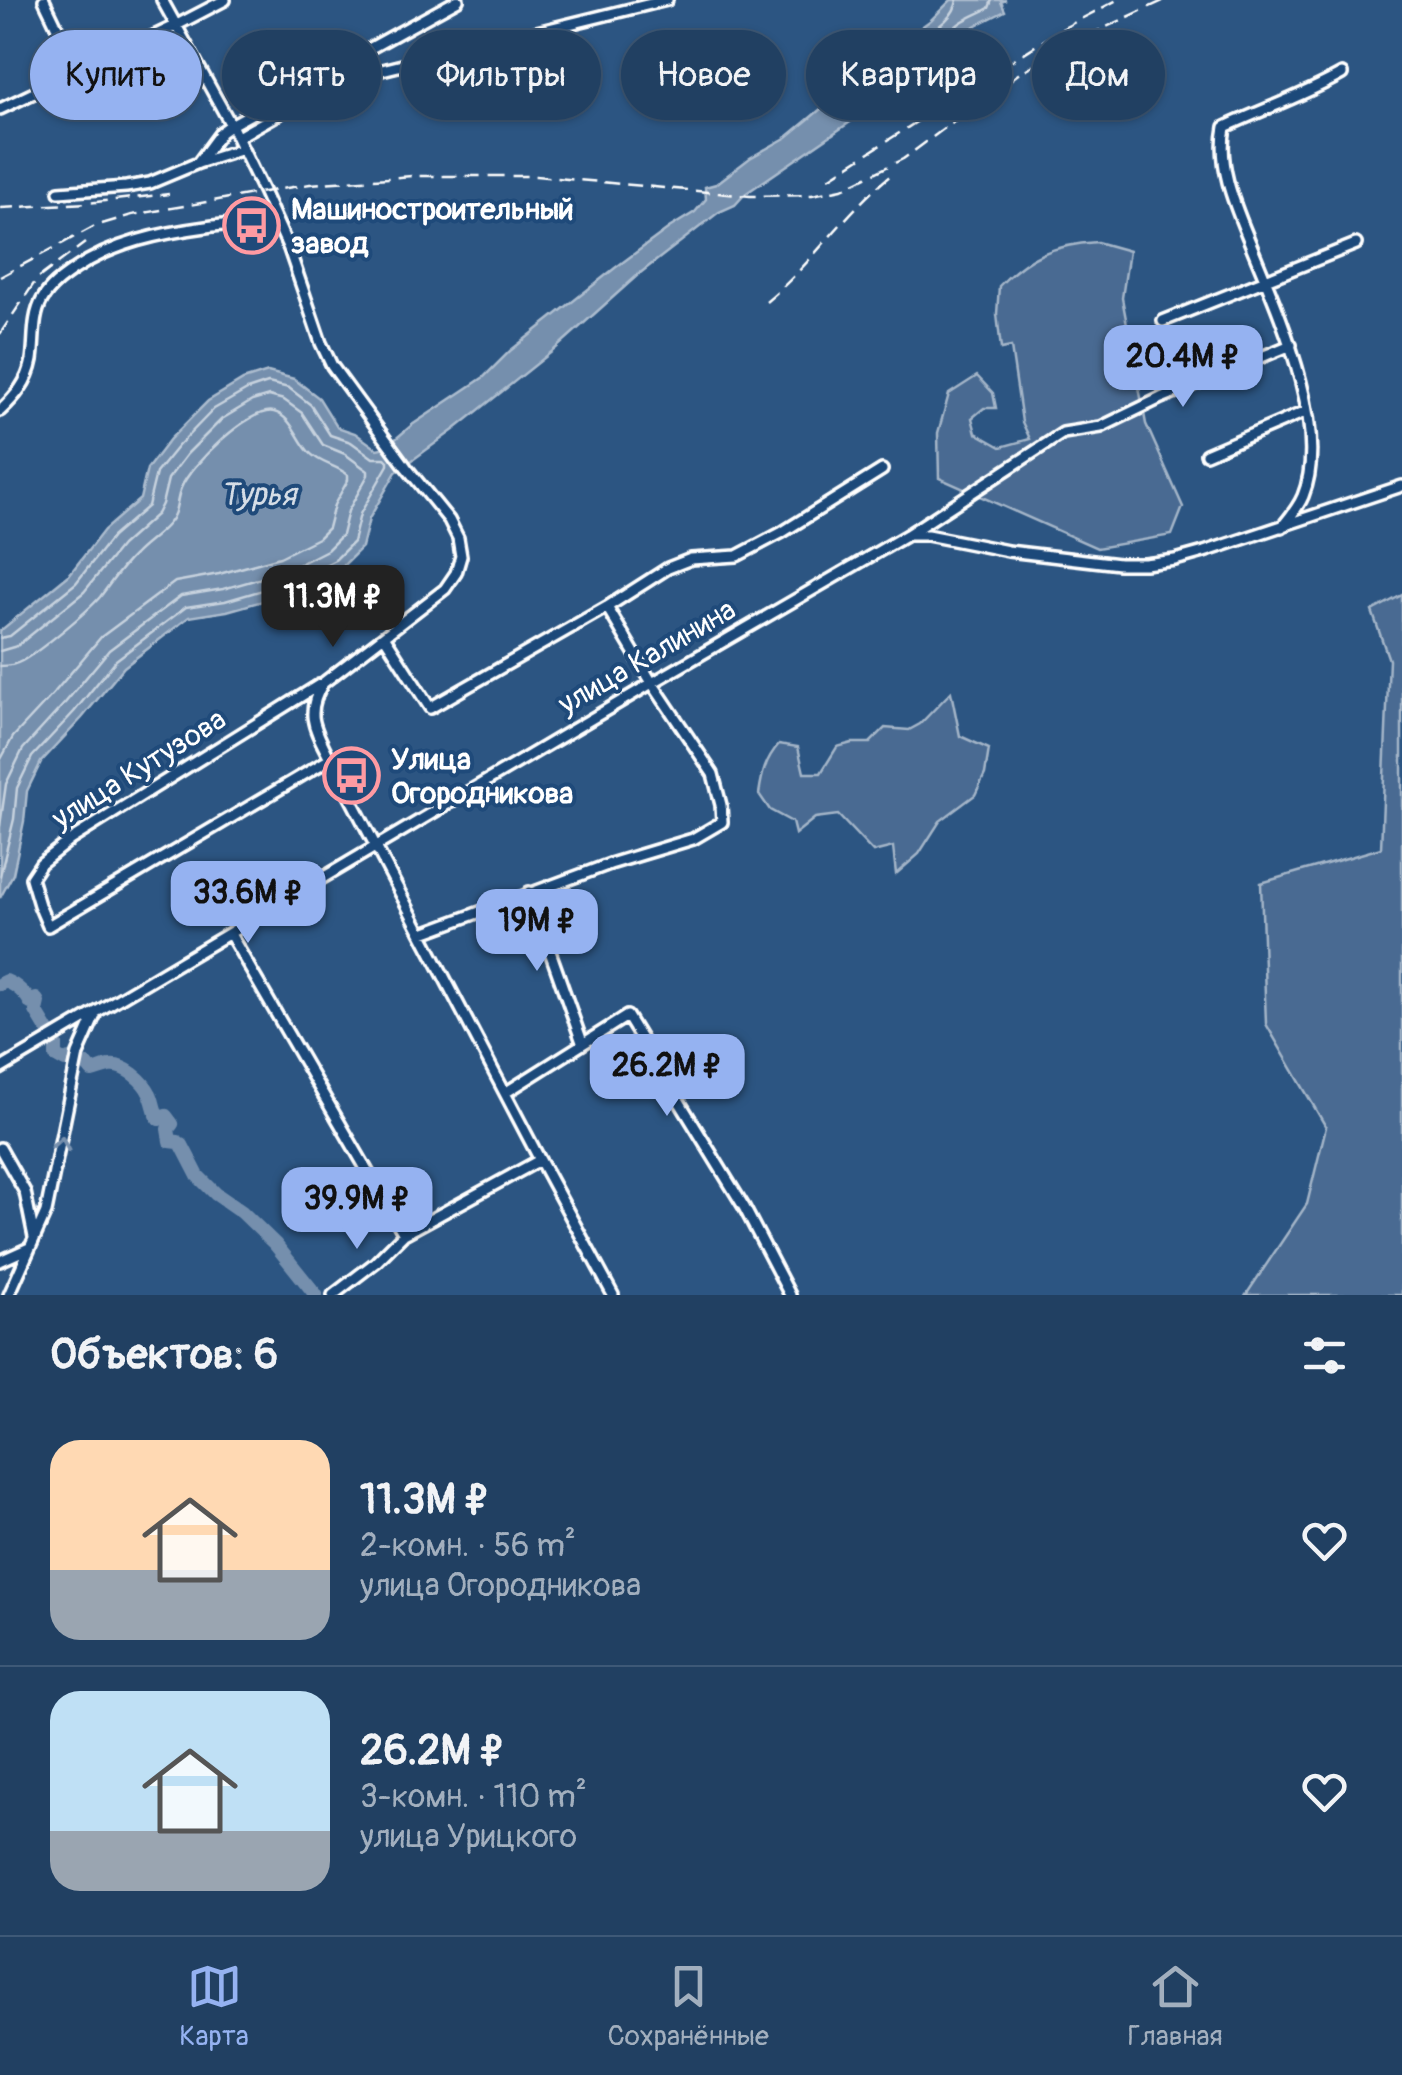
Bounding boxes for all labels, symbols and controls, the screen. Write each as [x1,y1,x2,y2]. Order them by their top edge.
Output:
chip: Купить [30,30,202,120]
chip: Снять [222,30,381,120]
chip: Фильтры [401,30,601,120]
chip: Новое [621,30,786,120]
chip: Квартира [806,30,1012,120]
chip: Дом [1032,30,1165,120]
place label: Машиностроительный завод [291,191,574,262]
bus stop icon: Машиностроительный завод [222,196,282,256]
pin: 20.4M ₽ [1091,325,1275,410]
text: 20.4M ₽ [1126,337,1240,377]
water label: Турья [220,475,299,515]
pin: 11.3M ₽ [241,565,425,650]
text: 11.3M ₽ [283,577,383,617]
street label: улица Калинина [551,591,742,723]
street label: улица Кутузова [44,701,233,838]
place label: Улица Огородникова [391,741,573,812]
bus stop icon: Улица Огородникова [322,746,382,806]
pin: 33.6M ₽ [156,861,340,946]
text: 33.6M ₽ [193,873,303,913]
pin: 19M ₽ [467,889,607,974]
text: 19M ₽ [498,901,576,941]
pin: 26.2M ₽ [575,1034,759,1119]
text: 26.2M ₽ [612,1046,722,1086]
one-way arrow [49,1136,70,1153]
pin: 39.9M ₽ [265,1167,449,1252]
text: 39.9M ₽ [303,1179,411,1219]
icon: filters [1297,1328,1352,1383]
text: Объектов: 6 [50,1329,278,1381]
text: 11.3M ₽ [360,1474,490,1526]
icon: home [130,1480,250,1600]
icon: heart [1297,1513,1352,1568]
text: 2-комн. · 56 m² [360,1526,576,1566]
text: улица Огородникова [360,1566,641,1606]
text: 26.2M ₽ [360,1725,505,1777]
icon: home [130,1731,250,1851]
icon: heart [1297,1764,1352,1819]
text: 3-комн. · 110 m² [360,1777,587,1817]
text: улица Урицкого [360,1817,577,1857]
tab: Карта [179,1959,249,2054]
tab: Сохранённые [607,1959,769,2054]
tab: Главная [1128,1959,1223,2054]

